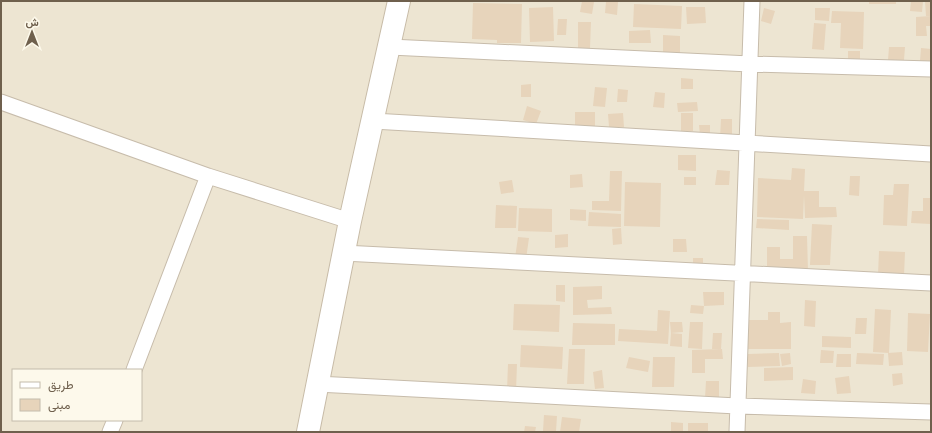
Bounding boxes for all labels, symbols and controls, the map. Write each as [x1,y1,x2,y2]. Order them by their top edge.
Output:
north arrow [12,12,52,52]
text: ش [25,16,39,29]
legend [12,369,142,421]
text: طريق [48,378,74,393]
text: مبنى [48,398,70,413]

